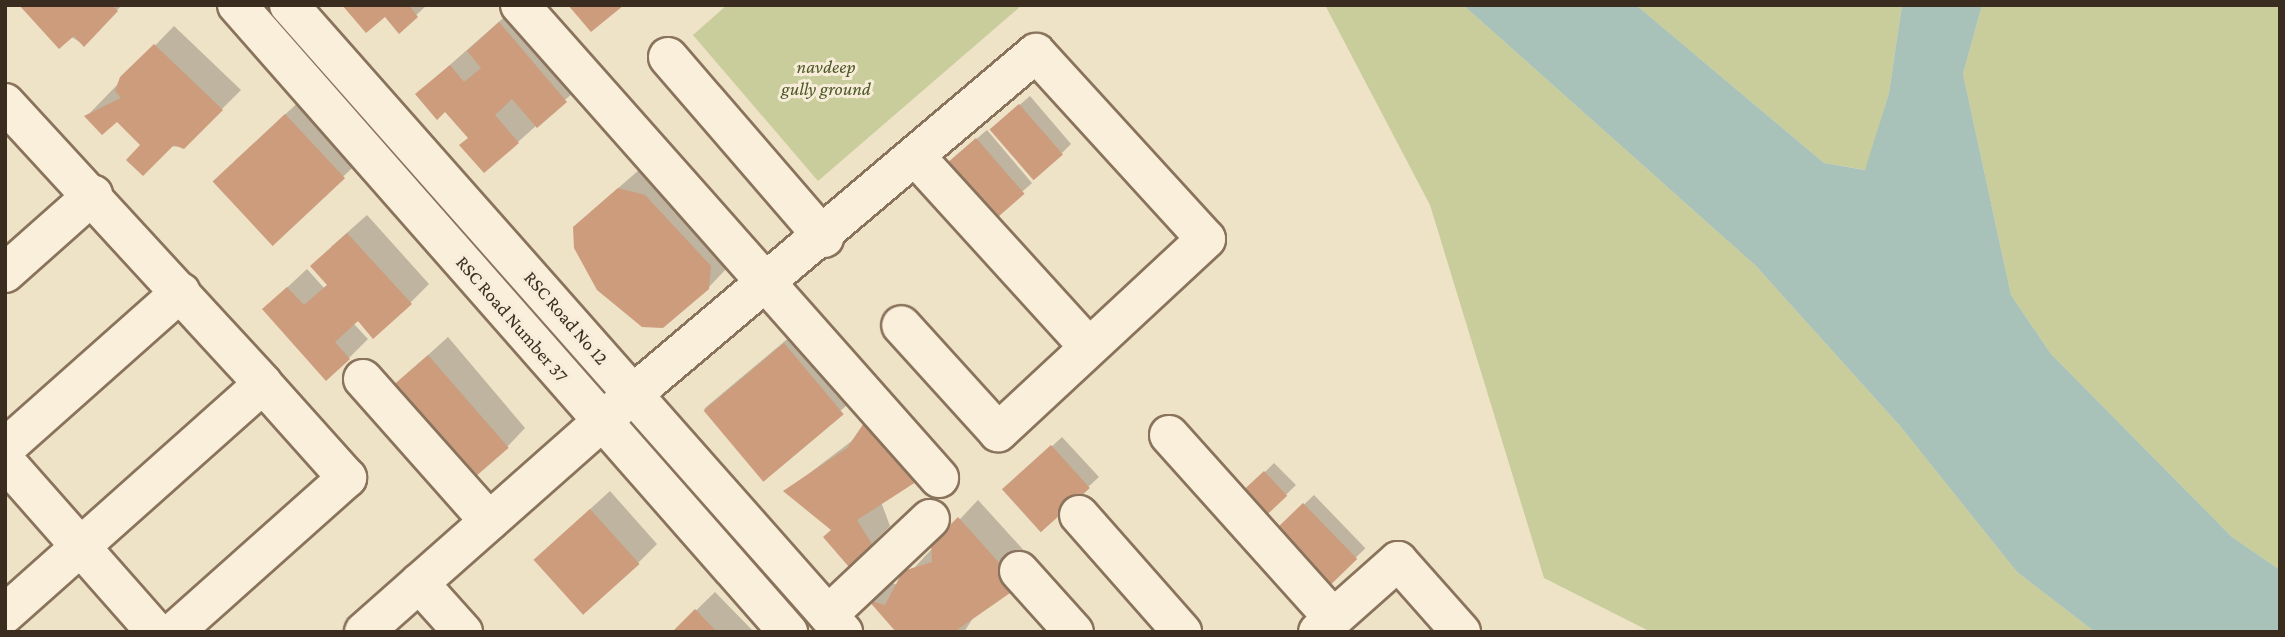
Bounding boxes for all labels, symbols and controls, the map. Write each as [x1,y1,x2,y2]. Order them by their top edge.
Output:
park label: navdeep gully ground [781,56,871,100]
street label: RSC Road Number 37 [451,251,573,387]
street label: RSC Road No 12 [519,266,613,370]

